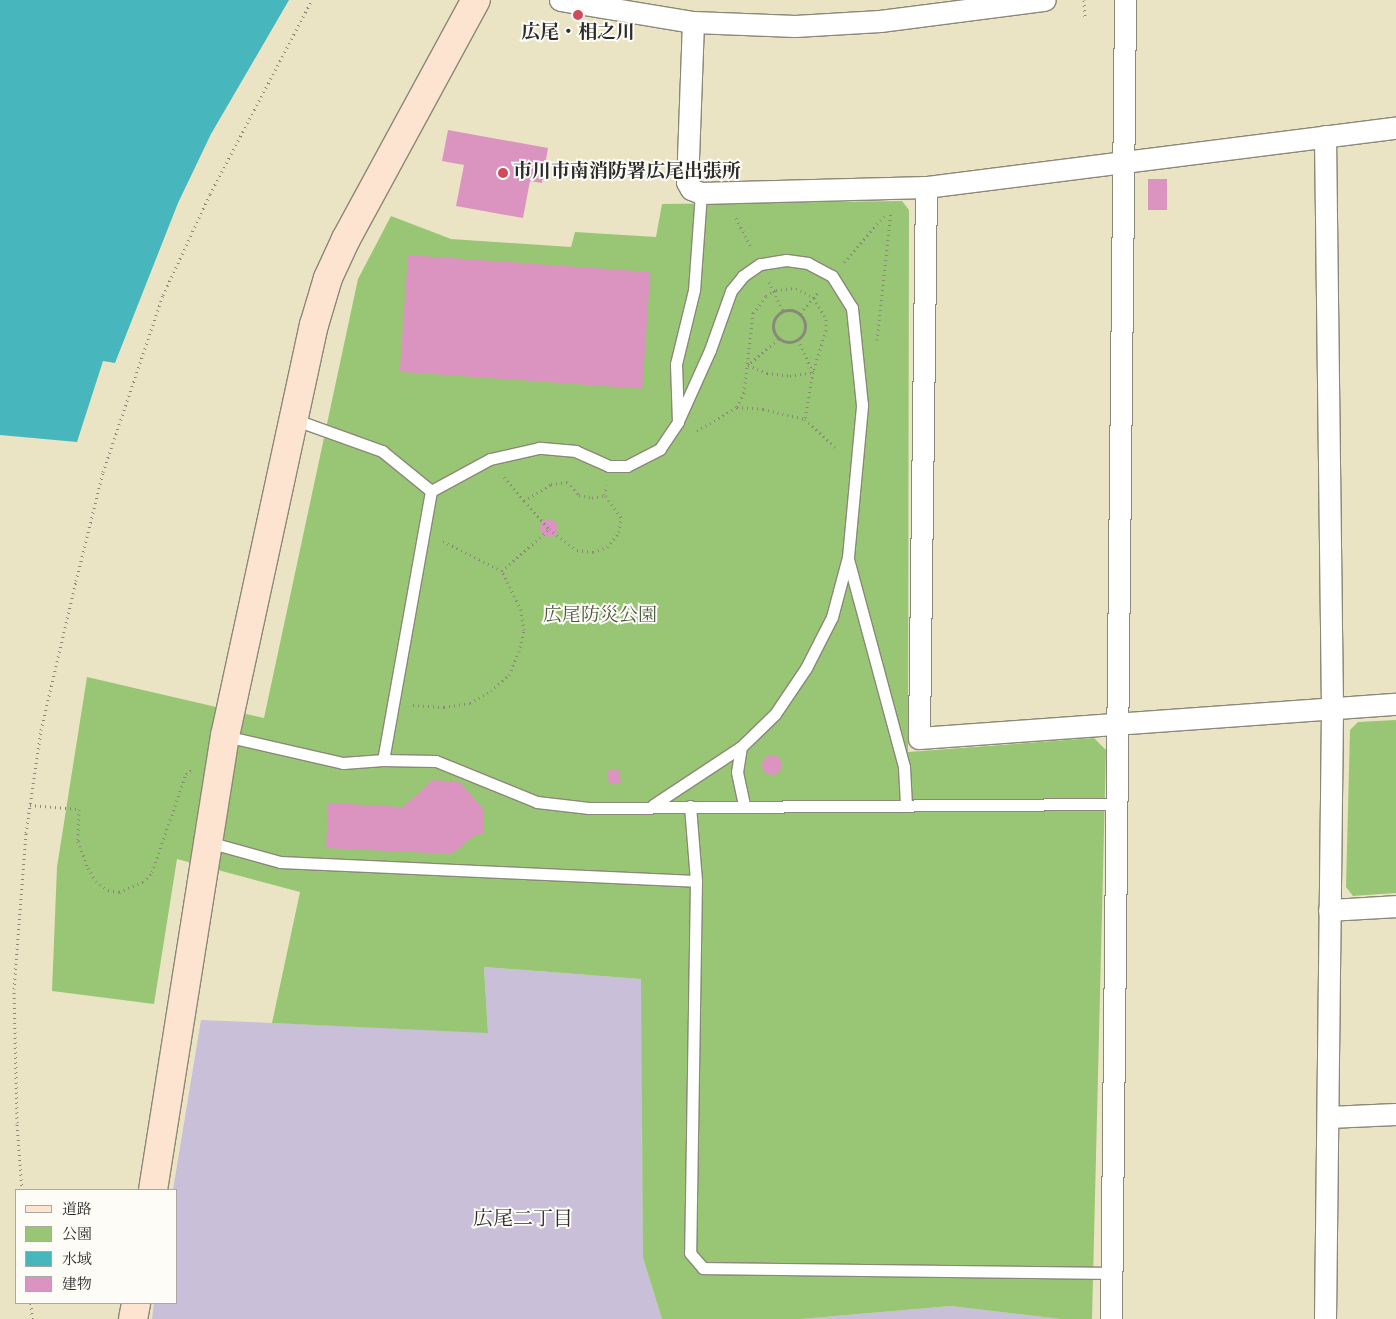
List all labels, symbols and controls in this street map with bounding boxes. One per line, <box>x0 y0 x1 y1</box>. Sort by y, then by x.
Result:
marker: 広尾・相之川 <box>572 9 584 21</box>
place label: 広尾・相之川 <box>521 23 635 45</box>
place label: 市川市南消防署広尾出張所 <box>513 162 741 184</box>
marker: 市川市南消防署広尾出張所 <box>497 167 509 179</box>
park label: 広尾防災公園 <box>543 606 657 628</box>
legend <box>15 1189 178 1304</box>
text: 道路 <box>62 1200 92 1221</box>
district label: 広尾二丁目 <box>473 1208 573 1232</box>
text: 公園 <box>62 1225 92 1246</box>
text: 水域 <box>62 1250 92 1271</box>
text: 建物 <box>62 1275 92 1296</box>

